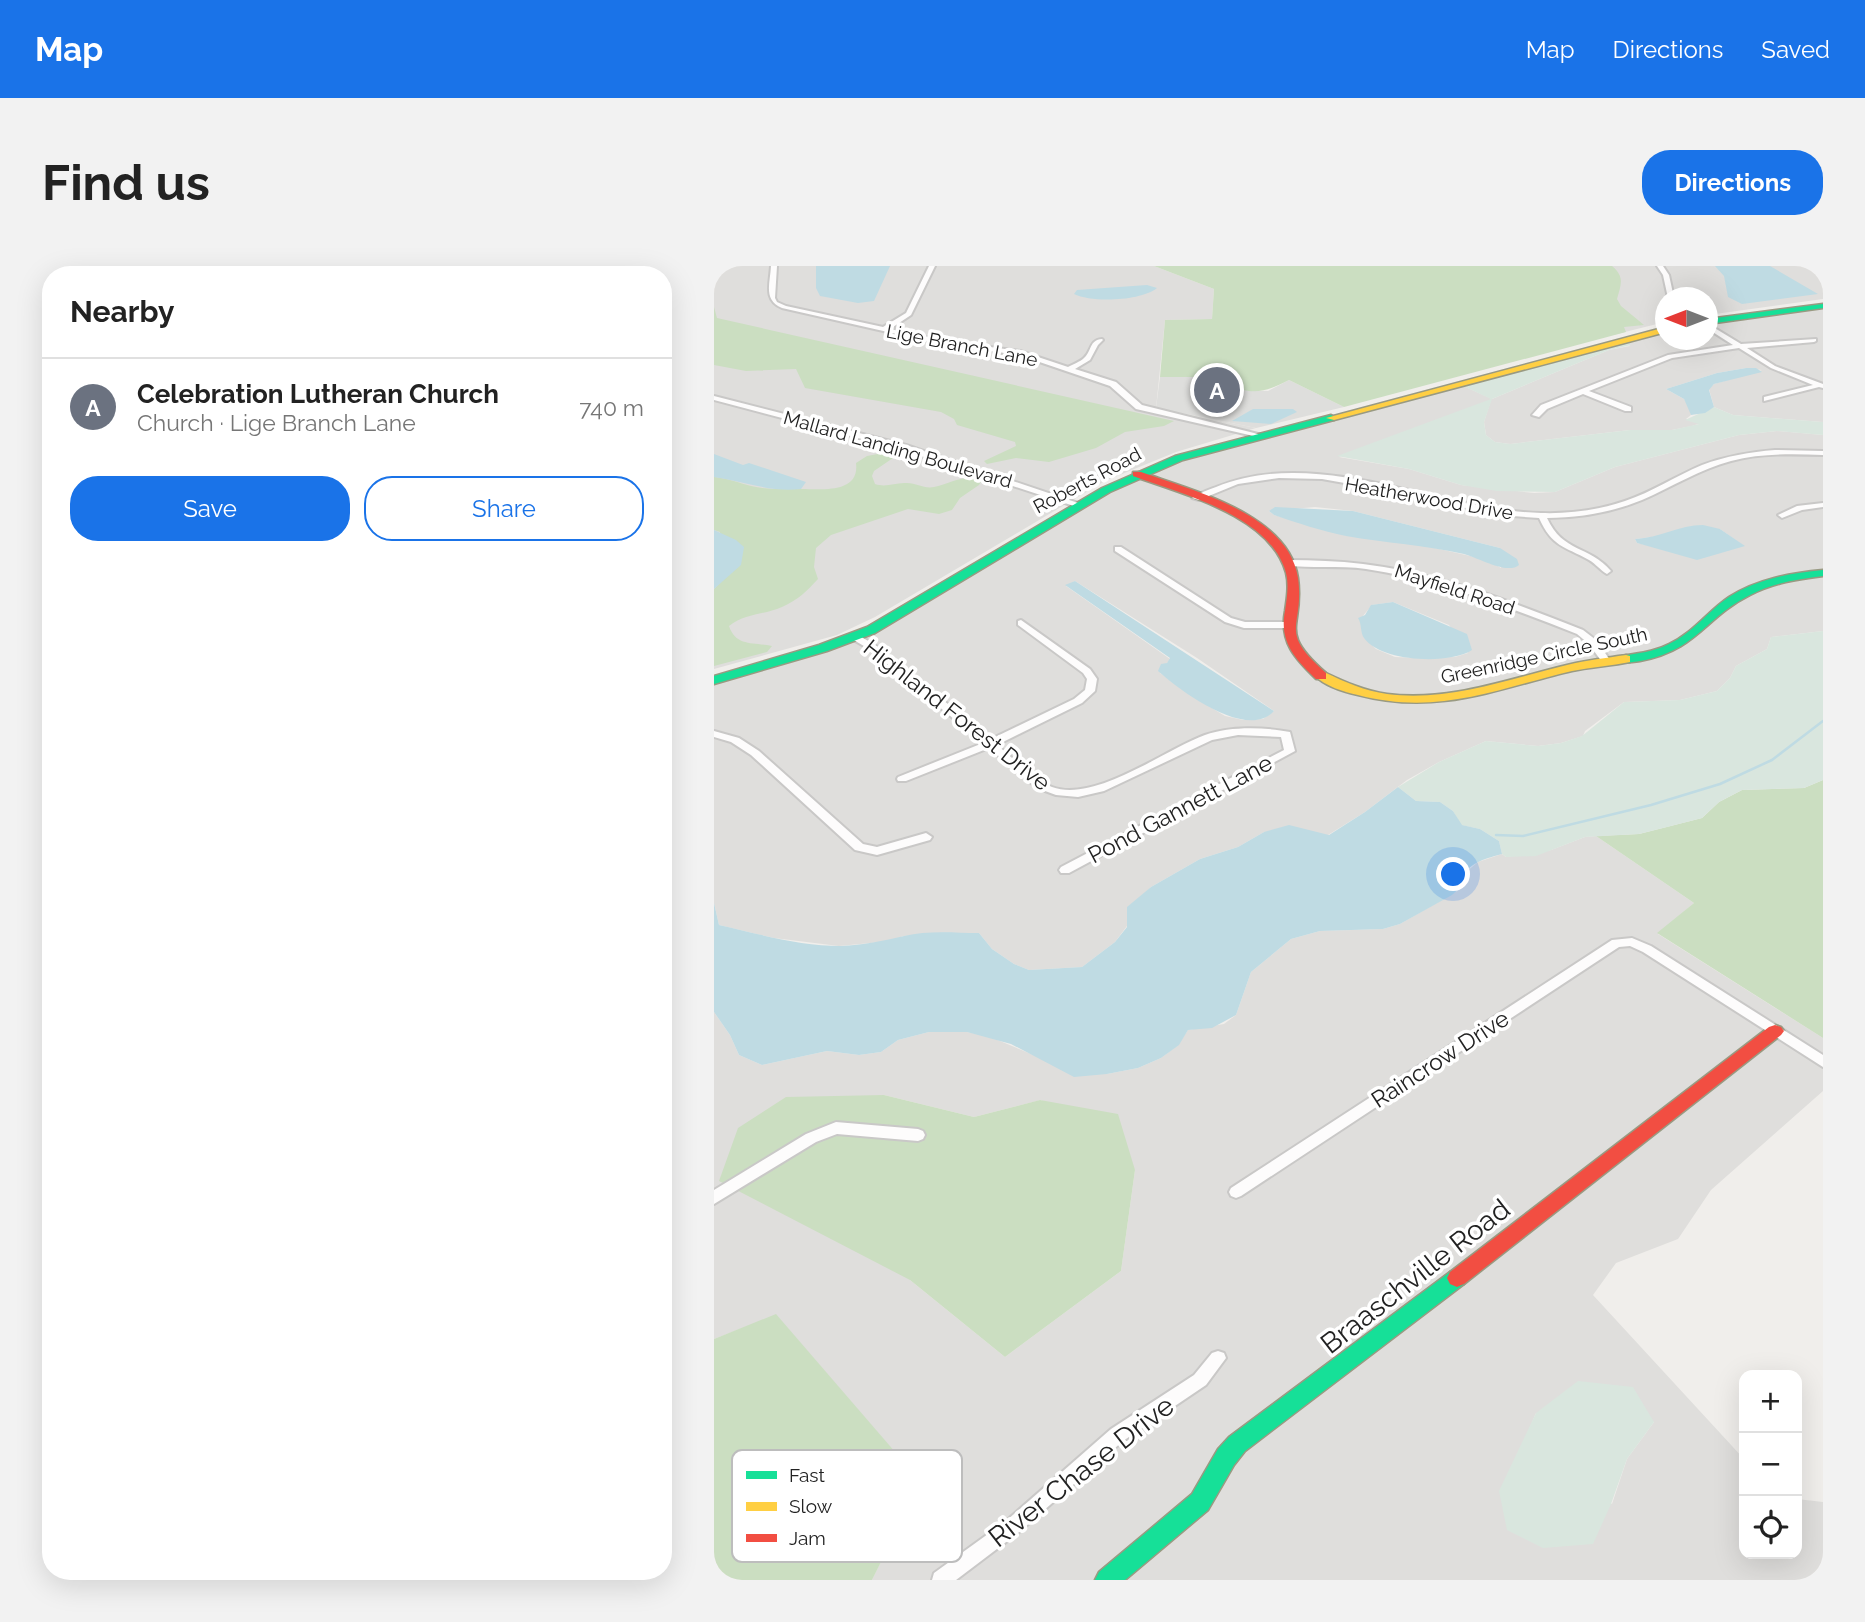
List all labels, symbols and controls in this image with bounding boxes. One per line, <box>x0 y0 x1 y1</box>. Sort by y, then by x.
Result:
text: Map <box>35 30 103 69</box>
text: Map <box>1526 35 1575 64</box>
text: Directions <box>1613 35 1723 64</box>
text: Saved <box>1761 35 1830 64</box>
button: Directions <box>1642 150 1823 215</box>
text: Find us <box>42 154 210 211</box>
north arrow <box>1655 287 1718 350</box>
text: Nearby <box>70 294 174 329</box>
street label: Lige Branch Lane <box>884 320 1040 370</box>
pin: A <box>1194 364 1240 416</box>
text: Celebration Lutheran Church <box>137 379 499 409</box>
text: A <box>85 394 101 421</box>
text: 740 m <box>579 394 644 421</box>
street label: Mallard Landing Boulevard <box>781 406 1015 492</box>
text: Church · Lige Branch Lane <box>137 409 416 436</box>
street label: Roberts Road <box>1029 442 1145 518</box>
street label: Heatherwood Drive <box>1343 472 1515 524</box>
button: Save <box>70 476 350 541</box>
button: Share <box>364 476 644 541</box>
street label: Mayfield Road <box>1392 559 1518 619</box>
street label: Greenridge Circle South <box>1439 622 1649 688</box>
street label: Highland Forest Drive <box>859 633 1056 796</box>
street label: Pond Gannett Lane <box>1083 749 1276 869</box>
your location <box>1436 857 1470 891</box>
street label: Raincrow Drive <box>1366 1004 1513 1113</box>
street label: Braaschville Road <box>1314 1192 1516 1360</box>
map controls <box>1739 1370 1802 1559</box>
button: + <box>1739 1370 1802 1433</box>
street label: River Chase Drive <box>982 1389 1181 1554</box>
button: − <box>1739 1433 1802 1496</box>
legend <box>732 1450 962 1562</box>
text: Fast <box>789 1464 825 1486</box>
text: Slow <box>789 1495 833 1517</box>
button: locate <box>1739 1496 1802 1559</box>
text: Jam <box>789 1527 826 1549</box>

